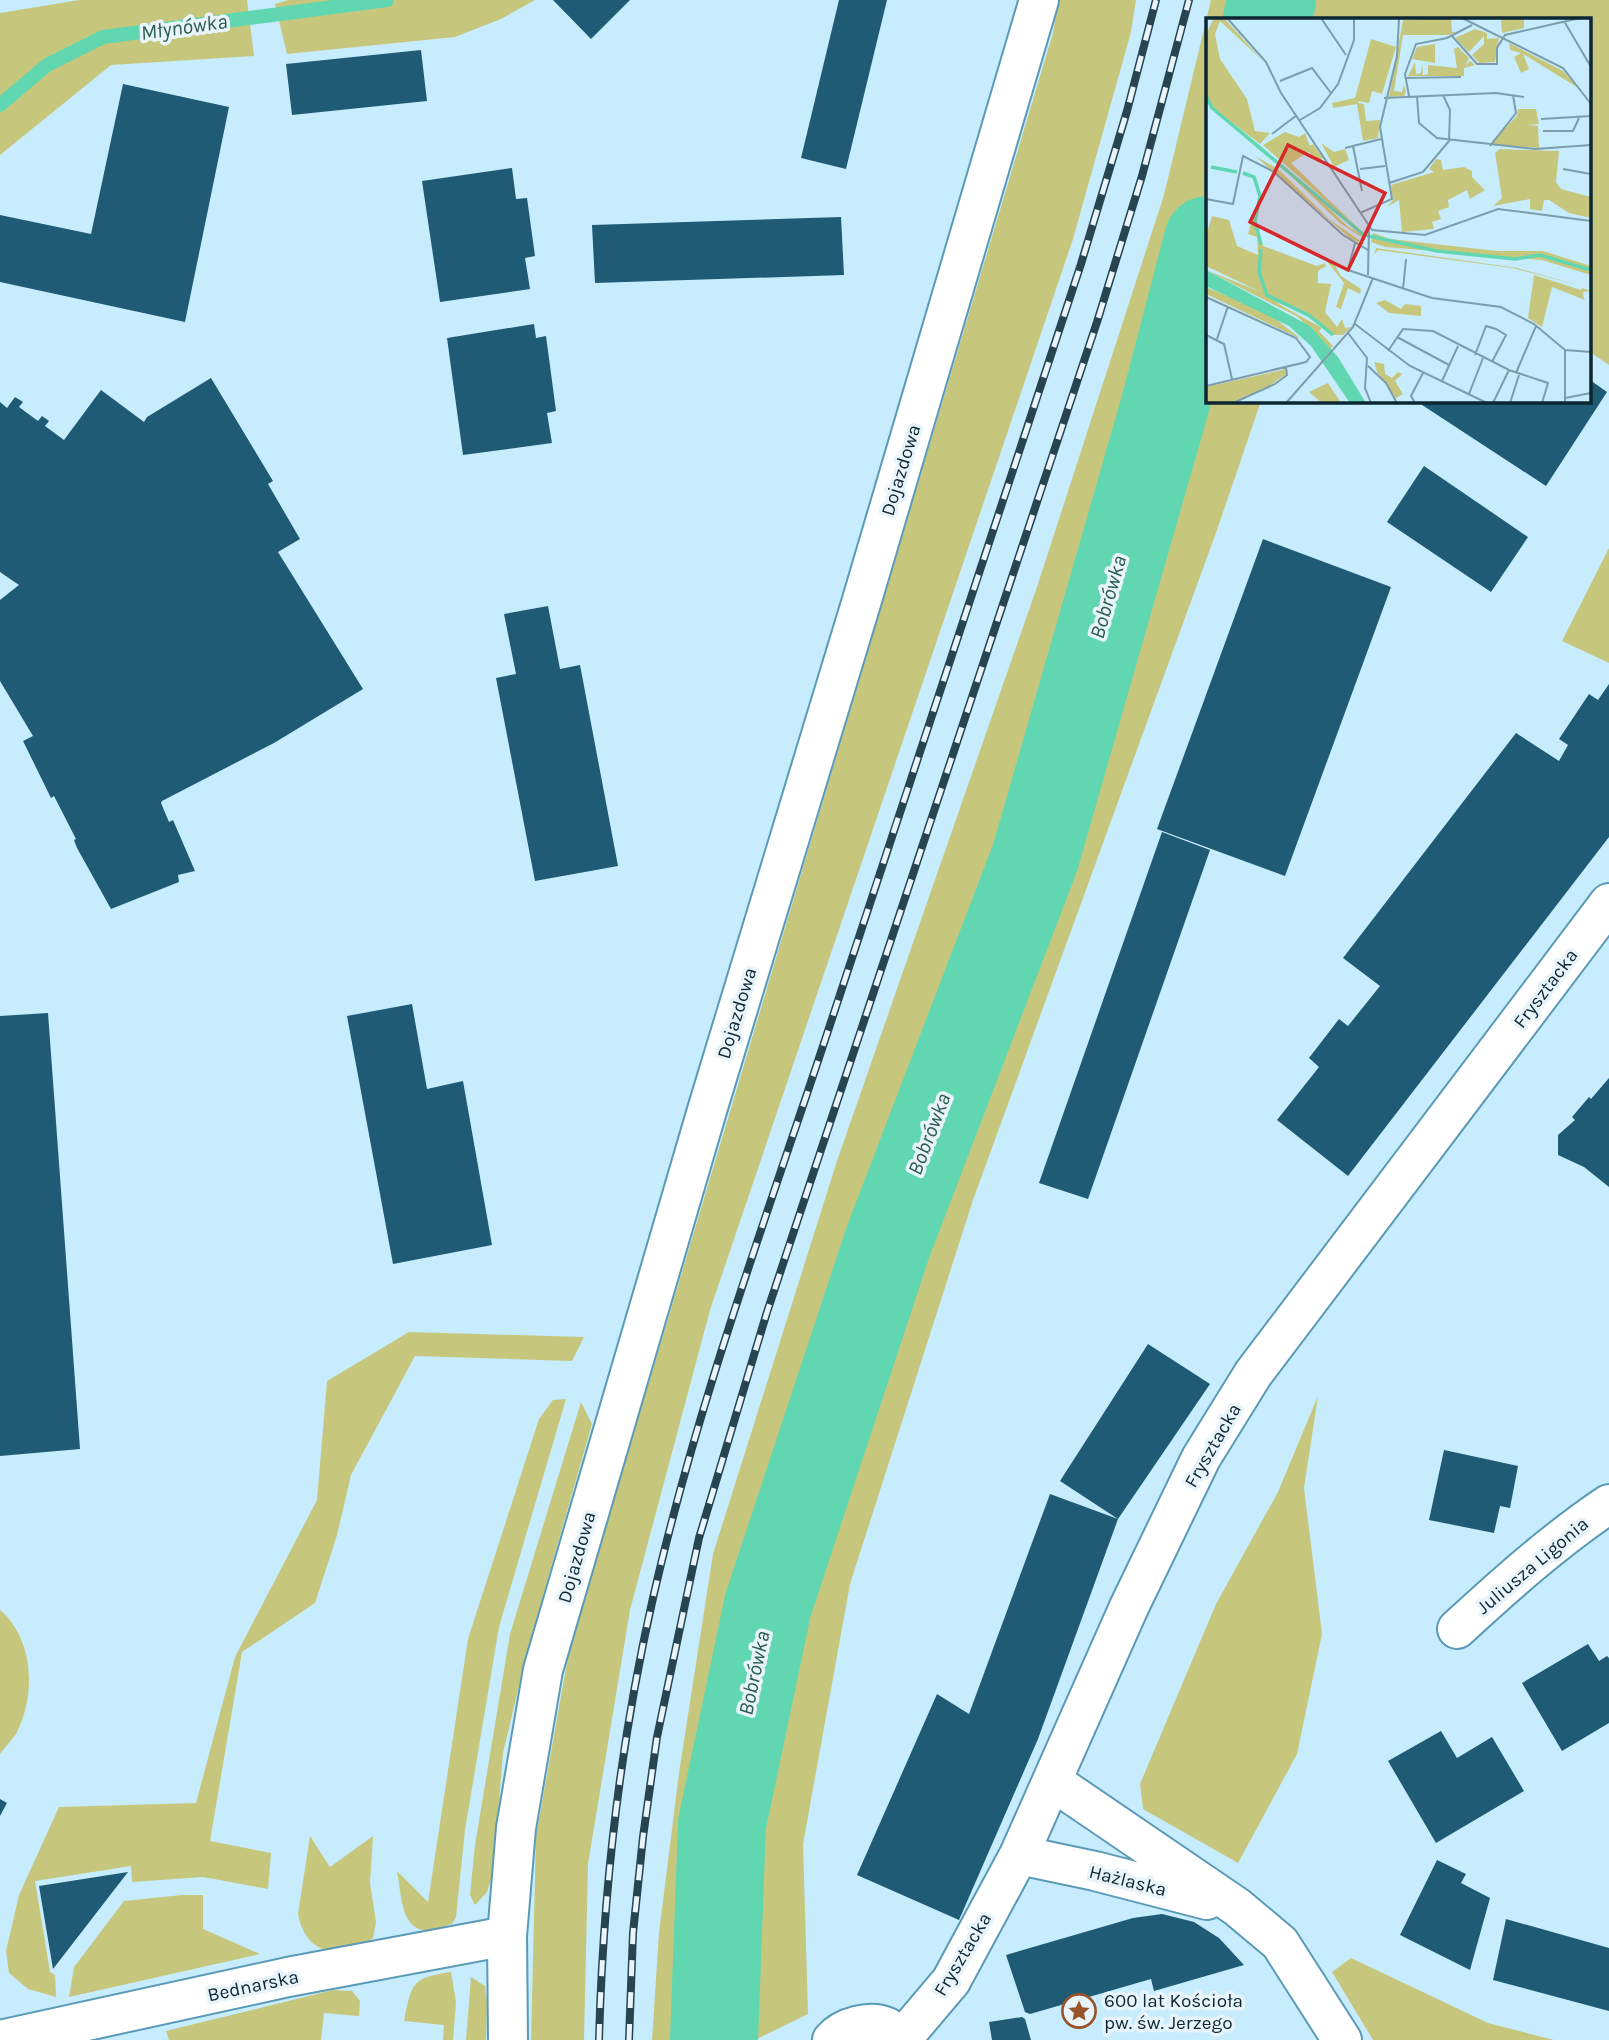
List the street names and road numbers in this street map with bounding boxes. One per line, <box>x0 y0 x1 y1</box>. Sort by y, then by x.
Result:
street label: Dojazdowa <box>877 422 925 519</box>
street label: Frysztacka <box>1509 945 1583 1032</box>
street label: Dojazdowa <box>713 965 761 1062</box>
street label: Frysztacka <box>1180 1400 1246 1491</box>
street label: Dojazdowa <box>553 1509 601 1606</box>
street label: Juliusza Ligonia <box>1472 1513 1593 1619</box>
street label: Hażlaska <box>1087 1861 1169 1901</box>
street label: Frysztacka <box>929 1909 996 2000</box>
street label: Bednarska <box>206 1966 301 2006</box>

